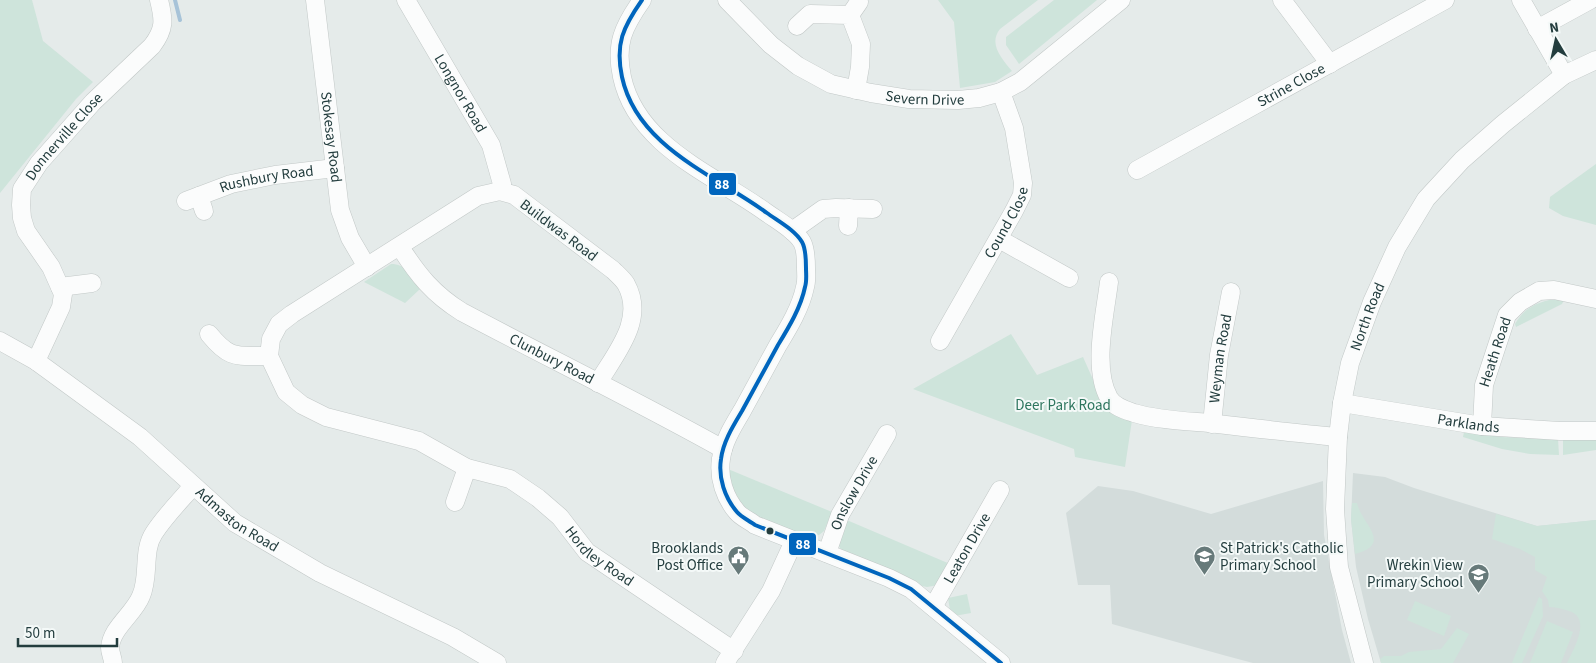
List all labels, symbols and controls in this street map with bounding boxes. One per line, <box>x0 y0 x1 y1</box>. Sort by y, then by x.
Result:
north arrow <box>1531 15 1581 65</box>
text: N <box>1548 18 1560 39</box>
street label: Longnor Road <box>429 50 491 137</box>
street label: Strine Close <box>1254 58 1329 113</box>
street label: Severn Drive <box>884 85 965 111</box>
street label: Donnerville Close <box>20 88 108 185</box>
street label: Stokesay Road <box>315 90 347 184</box>
street label: Rushbury Road <box>216 161 315 198</box>
line badge: 88 <box>708 172 737 196</box>
text: 88 <box>715 175 729 195</box>
street label: Cound Close <box>979 186 1034 262</box>
street label: Buildwas Road <box>515 194 602 267</box>
street label: North Road <box>1345 279 1390 354</box>
street label: Weyman Road <box>1204 312 1238 404</box>
street label: Heath Road <box>1474 314 1517 390</box>
street label: Clunbury Road <box>506 328 598 390</box>
park label: Deer Park Road <box>1015 395 1111 416</box>
street label: Parklands <box>1436 409 1500 438</box>
street label: Onslow Drive <box>826 452 883 533</box>
street label: Admaston Road <box>191 482 283 557</box>
street label: Leaton Drive <box>939 509 996 588</box>
street label: Hordley Road <box>560 522 638 592</box>
unlabelled marker <box>765 526 775 536</box>
line badge: 88 <box>788 532 817 556</box>
text: 88 <box>796 535 810 555</box>
place label: Brooklands Post Office <box>651 538 723 576</box>
place label: St Patrick's Catholic Primary School <box>1220 538 1344 576</box>
public building icon: Brooklands Post Office <box>727 545 751 576</box>
school or university icon: St Patrick's Catholic Primary School <box>1192 545 1216 576</box>
place label: Wrekin View Primary School <box>1367 555 1463 593</box>
school or university icon: Wrekin View Primary School <box>1467 562 1491 593</box>
scale bar <box>18 616 116 648</box>
text: 50 m <box>25 623 55 644</box>

